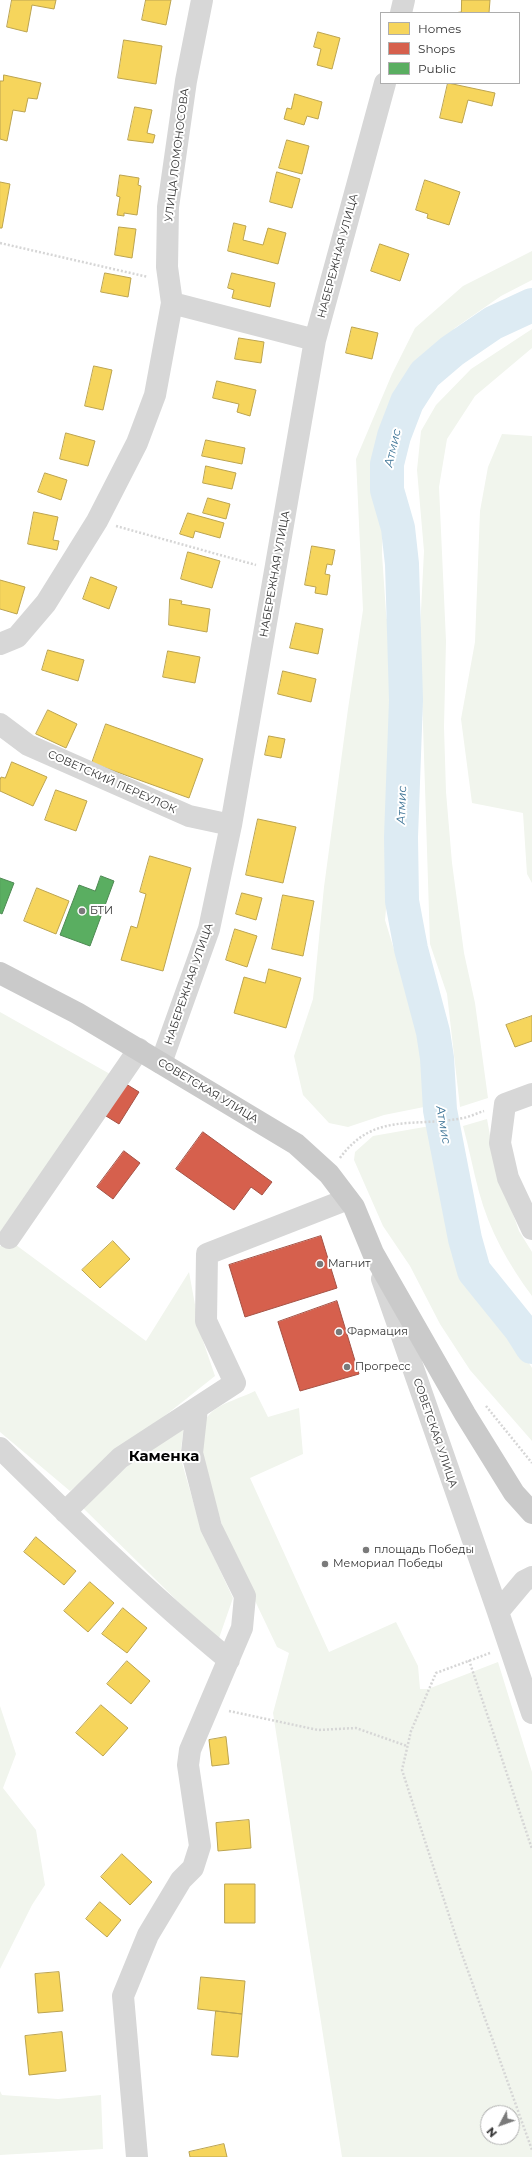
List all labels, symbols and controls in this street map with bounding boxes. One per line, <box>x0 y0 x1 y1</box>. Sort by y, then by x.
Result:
legend <box>380 12 520 84</box>
text: Homes <box>418 21 461 36</box>
text: Shops <box>418 41 455 56</box>
text: Public <box>418 61 456 76</box>
street label: УЛИЦА ЛОМОНОСОВА <box>162 87 192 223</box>
street label: НАБЕРЕЖНАЯ УЛИЦА <box>315 192 361 320</box>
water label: Атмис <box>382 428 404 468</box>
street label: НАБЕРЕЖНАЯ УЛИЦА <box>257 510 293 638</box>
street label: СОВЕТСКИЙ ПЕРЕУЛОК <box>46 748 178 816</box>
water label: Атмис <box>394 785 410 825</box>
place label: БТИ <box>90 904 113 918</box>
marker: БТИ <box>77 906 87 916</box>
street label: НАБЕРЕЖНАЯ УЛИЦА <box>162 921 216 1047</box>
street label: СОВЕТСКАЯ УЛИЦА <box>155 1056 261 1126</box>
water label: Атмис <box>433 1105 453 1145</box>
place label: Магнит <box>328 1257 370 1271</box>
marker: Магнит <box>315 1259 325 1269</box>
place label: Фармация <box>347 1325 408 1339</box>
marker: Фармация <box>334 1327 344 1337</box>
place label: Прогресс <box>355 1360 410 1374</box>
marker: Прогресс <box>342 1362 352 1372</box>
street label: СОВЕТСКАЯ УЛИЦА <box>410 1377 460 1489</box>
district label: Каменка <box>129 1448 199 1466</box>
place label: площадь Победы <box>374 1543 474 1557</box>
marker: площадь Победы <box>361 1545 371 1555</box>
place label: Мемориал Победы <box>333 1557 443 1571</box>
marker: Мемориал Победы <box>320 1559 330 1569</box>
north arrow <box>480 2105 520 2145</box>
text: N <box>484 2124 500 2140</box>

